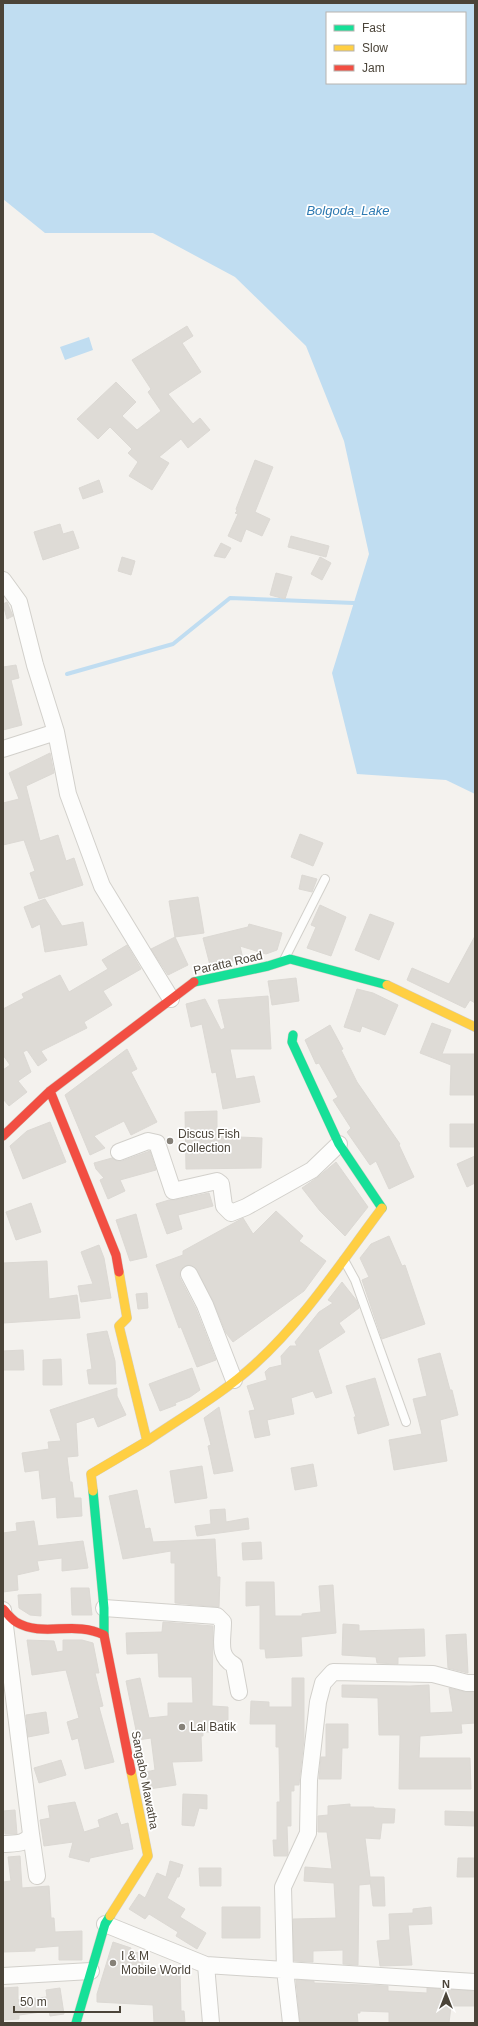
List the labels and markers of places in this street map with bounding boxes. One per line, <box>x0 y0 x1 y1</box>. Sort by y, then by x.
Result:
place label: Discus Fish Collection <box>178 1127 240 1155</box>
marker: Discus Fish Collection <box>165 1136 175 1146</box>
place label: Lal Batik <box>190 1720 237 1734</box>
marker: Lal Batik <box>177 1722 187 1732</box>
place label: I & M Mobile World <box>121 1949 191 1977</box>
marker: I & M Mobile World <box>108 1958 118 1968</box>

